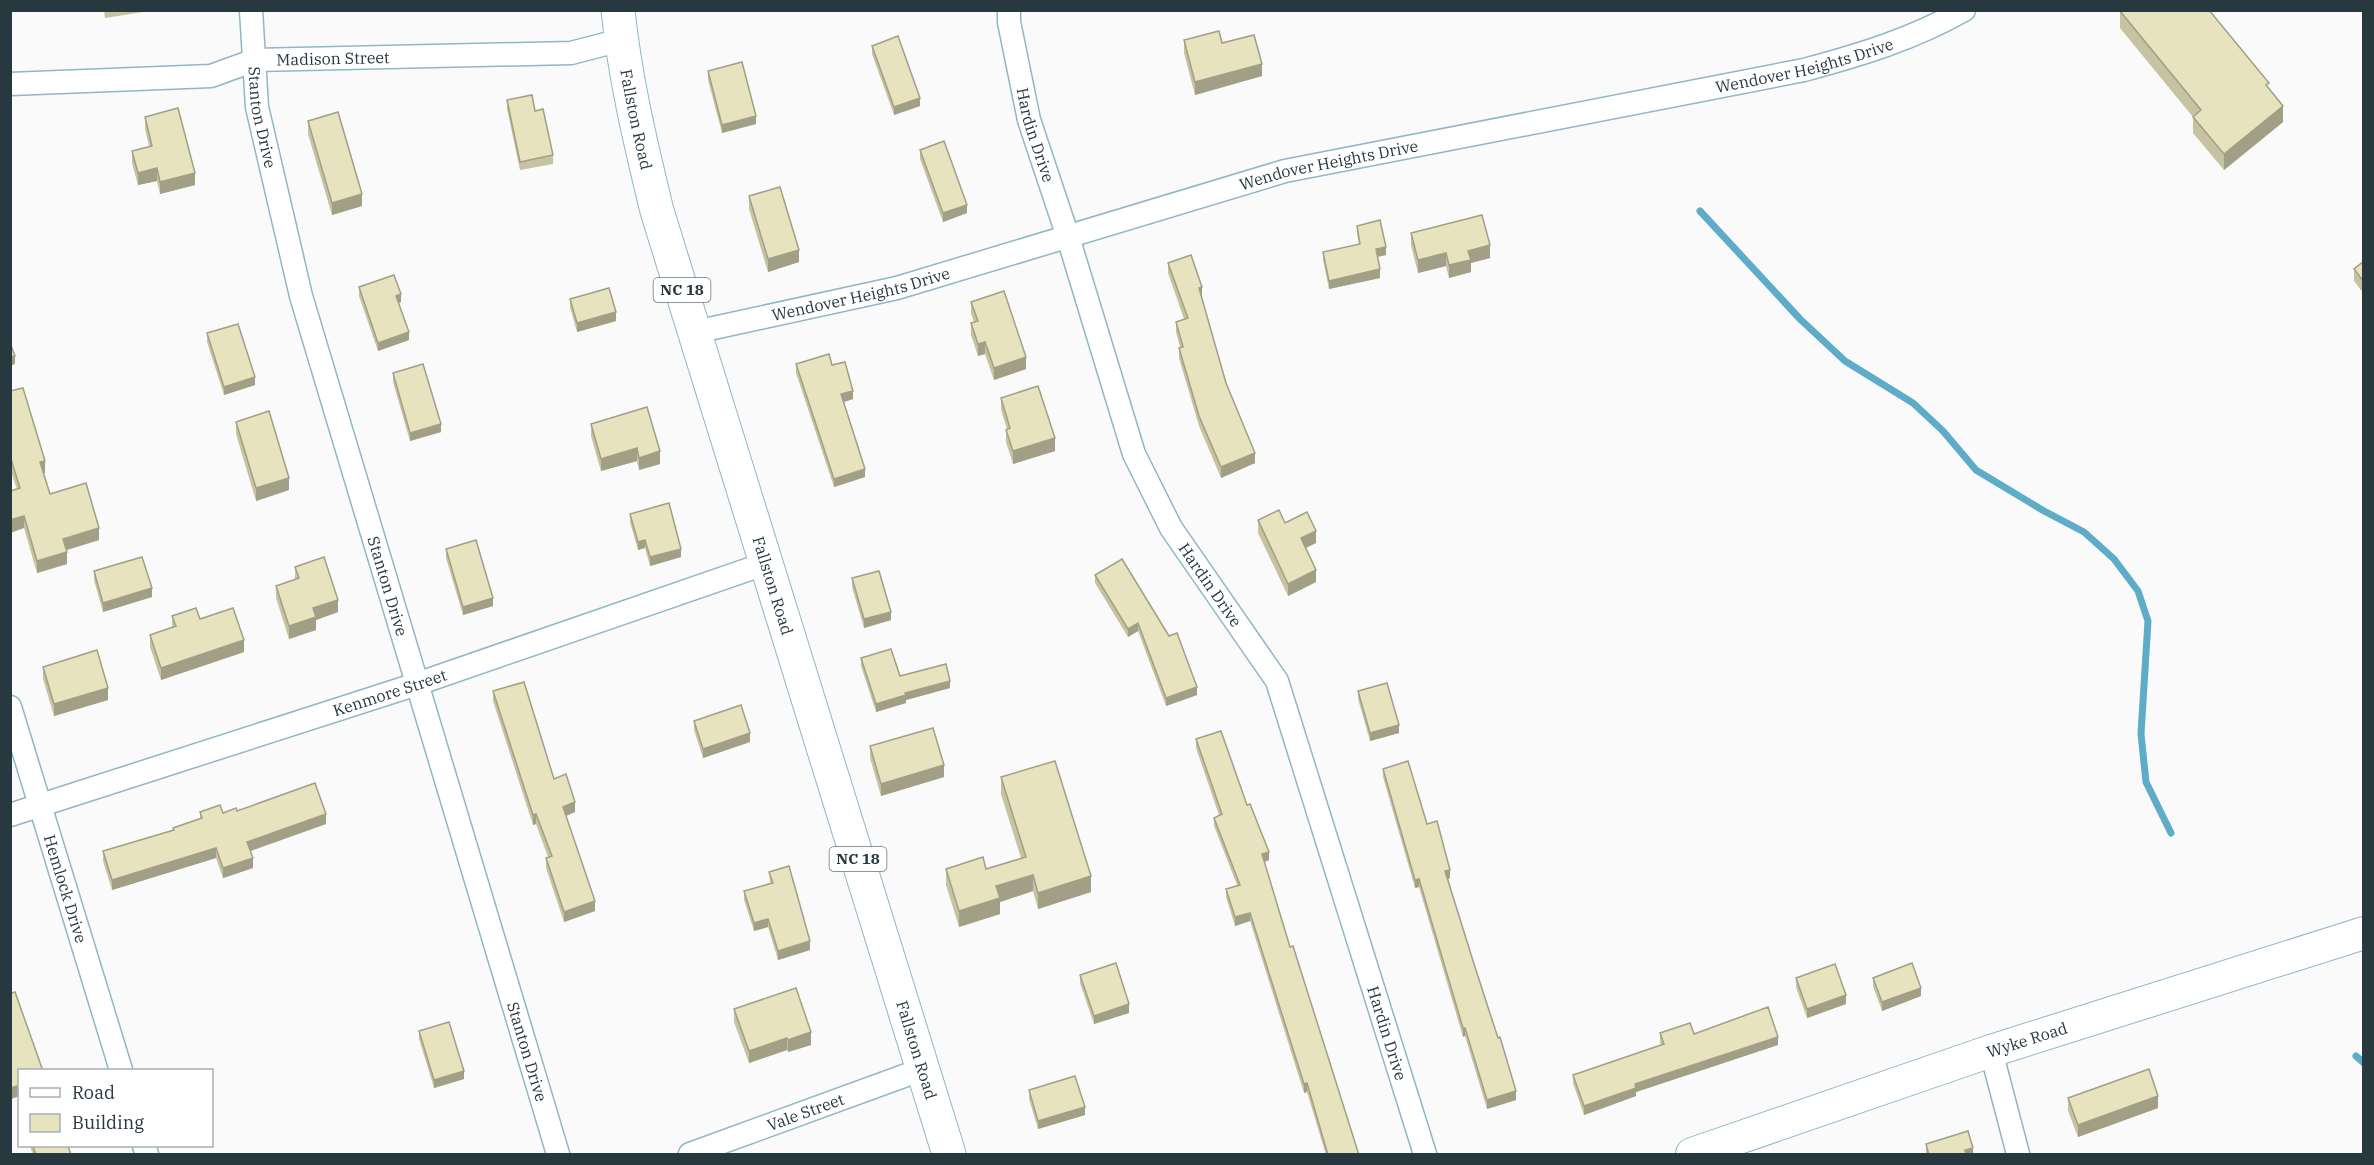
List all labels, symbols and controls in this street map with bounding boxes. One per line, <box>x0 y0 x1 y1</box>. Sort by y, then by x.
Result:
street label: Wendover Heights Drive <box>1714 33 1896 97</box>
street label: Madison Street <box>276 47 390 70</box>
street label: Stanton Drive <box>245 66 281 170</box>
street label: Fallston Road <box>616 68 657 172</box>
street label: Hardin Drive <box>1013 86 1059 185</box>
street label: Wendover Heights Drive <box>1237 135 1420 194</box>
street label: Wendover Heights Drive <box>770 263 952 325</box>
road number: NC 18 <box>654 278 710 302</box>
street label: Stanton Drive <box>364 534 412 638</box>
street label: Fallston Road <box>748 534 798 638</box>
street label: Hardin Drive <box>1174 539 1246 631</box>
street label: Kenmore Street <box>330 664 450 720</box>
street label: Hemlock Drive <box>40 832 92 945</box>
road number: NC 18 <box>830 847 886 871</box>
street label: Hardin Drive <box>1363 984 1411 1083</box>
street label: Fallston Road <box>892 998 941 1102</box>
street label: Stanton Drive <box>503 999 552 1104</box>
street label: Wyke Road <box>1984 1017 2070 1062</box>
legend <box>18 1069 213 1147</box>
text: Road <box>72 1081 115 1104</box>
street label: Vale Street <box>764 1089 847 1135</box>
text: Building <box>72 1111 144 1134</box>

